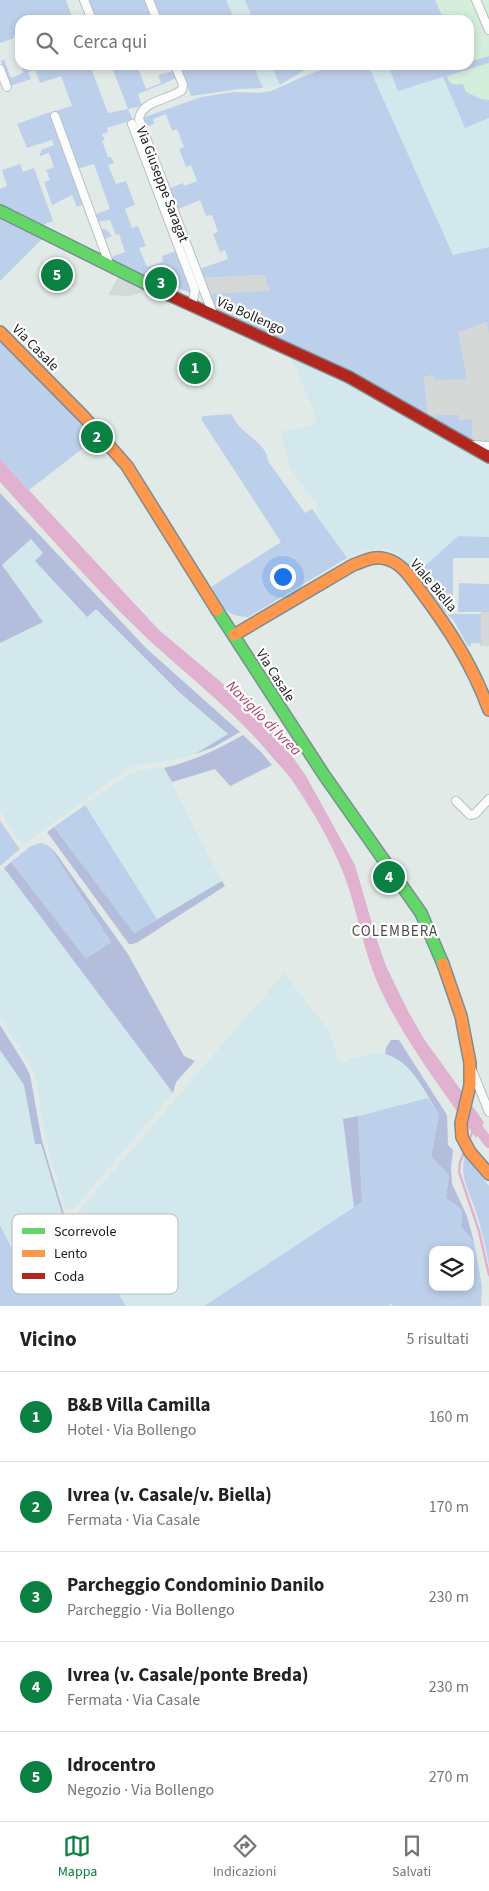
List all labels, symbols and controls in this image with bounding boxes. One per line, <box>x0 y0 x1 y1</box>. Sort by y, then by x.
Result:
search box <box>15 15 474 70</box>
icon: search <box>33 29 61 57</box>
text: Cerca qui <box>73 29 147 56</box>
street label: Via Giuseppe Saragat <box>131 123 194 246</box>
pin: 5 <box>41 256 73 294</box>
pin: 3 <box>145 264 177 302</box>
street label: Via Bollengo <box>213 292 288 340</box>
street label: Via Casale <box>7 320 63 376</box>
pin: 1 <box>179 349 211 387</box>
pin: 2 <box>81 418 113 456</box>
street label: Viale Biella <box>405 555 461 617</box>
your location <box>270 564 296 590</box>
street label: Via Casale <box>251 645 300 706</box>
water label: Naviglio di Ivrea <box>221 676 306 761</box>
pin: 4 <box>373 858 405 896</box>
district label: COLEMBERA <box>352 921 438 942</box>
legend <box>12 1214 178 1294</box>
text: Scorrevole <box>54 1222 116 1242</box>
text: Lento <box>54 1244 87 1264</box>
map controls <box>429 1246 474 1291</box>
button: layers <box>429 1246 474 1291</box>
text: Coda <box>54 1267 84 1287</box>
text: Vicino <box>20 1324 77 1354</box>
text: 5 risultati <box>407 1328 469 1350</box>
text: B&B Villa Camilla <box>67 1392 210 1419</box>
text: 1 <box>32 1406 40 1428</box>
text: 160 m <box>429 1406 469 1428</box>
text: Hotel · Via Bollengo <box>67 1419 196 1441</box>
text: Ivrea (v. Casale/v. Biella) <box>67 1482 272 1509</box>
text: 2 <box>32 1496 40 1518</box>
text: 170 m <box>429 1496 469 1518</box>
text: Fermata · Via Casale <box>67 1509 200 1531</box>
text: Parcheggio Condominio Danilo <box>67 1572 324 1599</box>
text: 3 <box>32 1586 40 1608</box>
text: 230 m <box>429 1586 469 1608</box>
text: Parcheggio · Via Bollengo <box>67 1599 235 1621</box>
text: Ivrea (v. Casale/ponte Breda) <box>67 1662 309 1689</box>
text: 4 <box>32 1676 40 1698</box>
text: 230 m <box>429 1676 469 1698</box>
text: Fermata · Via Casale <box>67 1689 200 1711</box>
text: Idrocentro <box>67 1752 156 1779</box>
text: 5 <box>32 1766 40 1788</box>
text: 270 m <box>429 1766 469 1788</box>
text: Negozio · Via Bollengo <box>67 1779 214 1801</box>
tab: Mappa <box>58 1832 97 1882</box>
tab: Indicazioni <box>213 1832 277 1882</box>
tab: Salvati <box>392 1832 431 1882</box>

